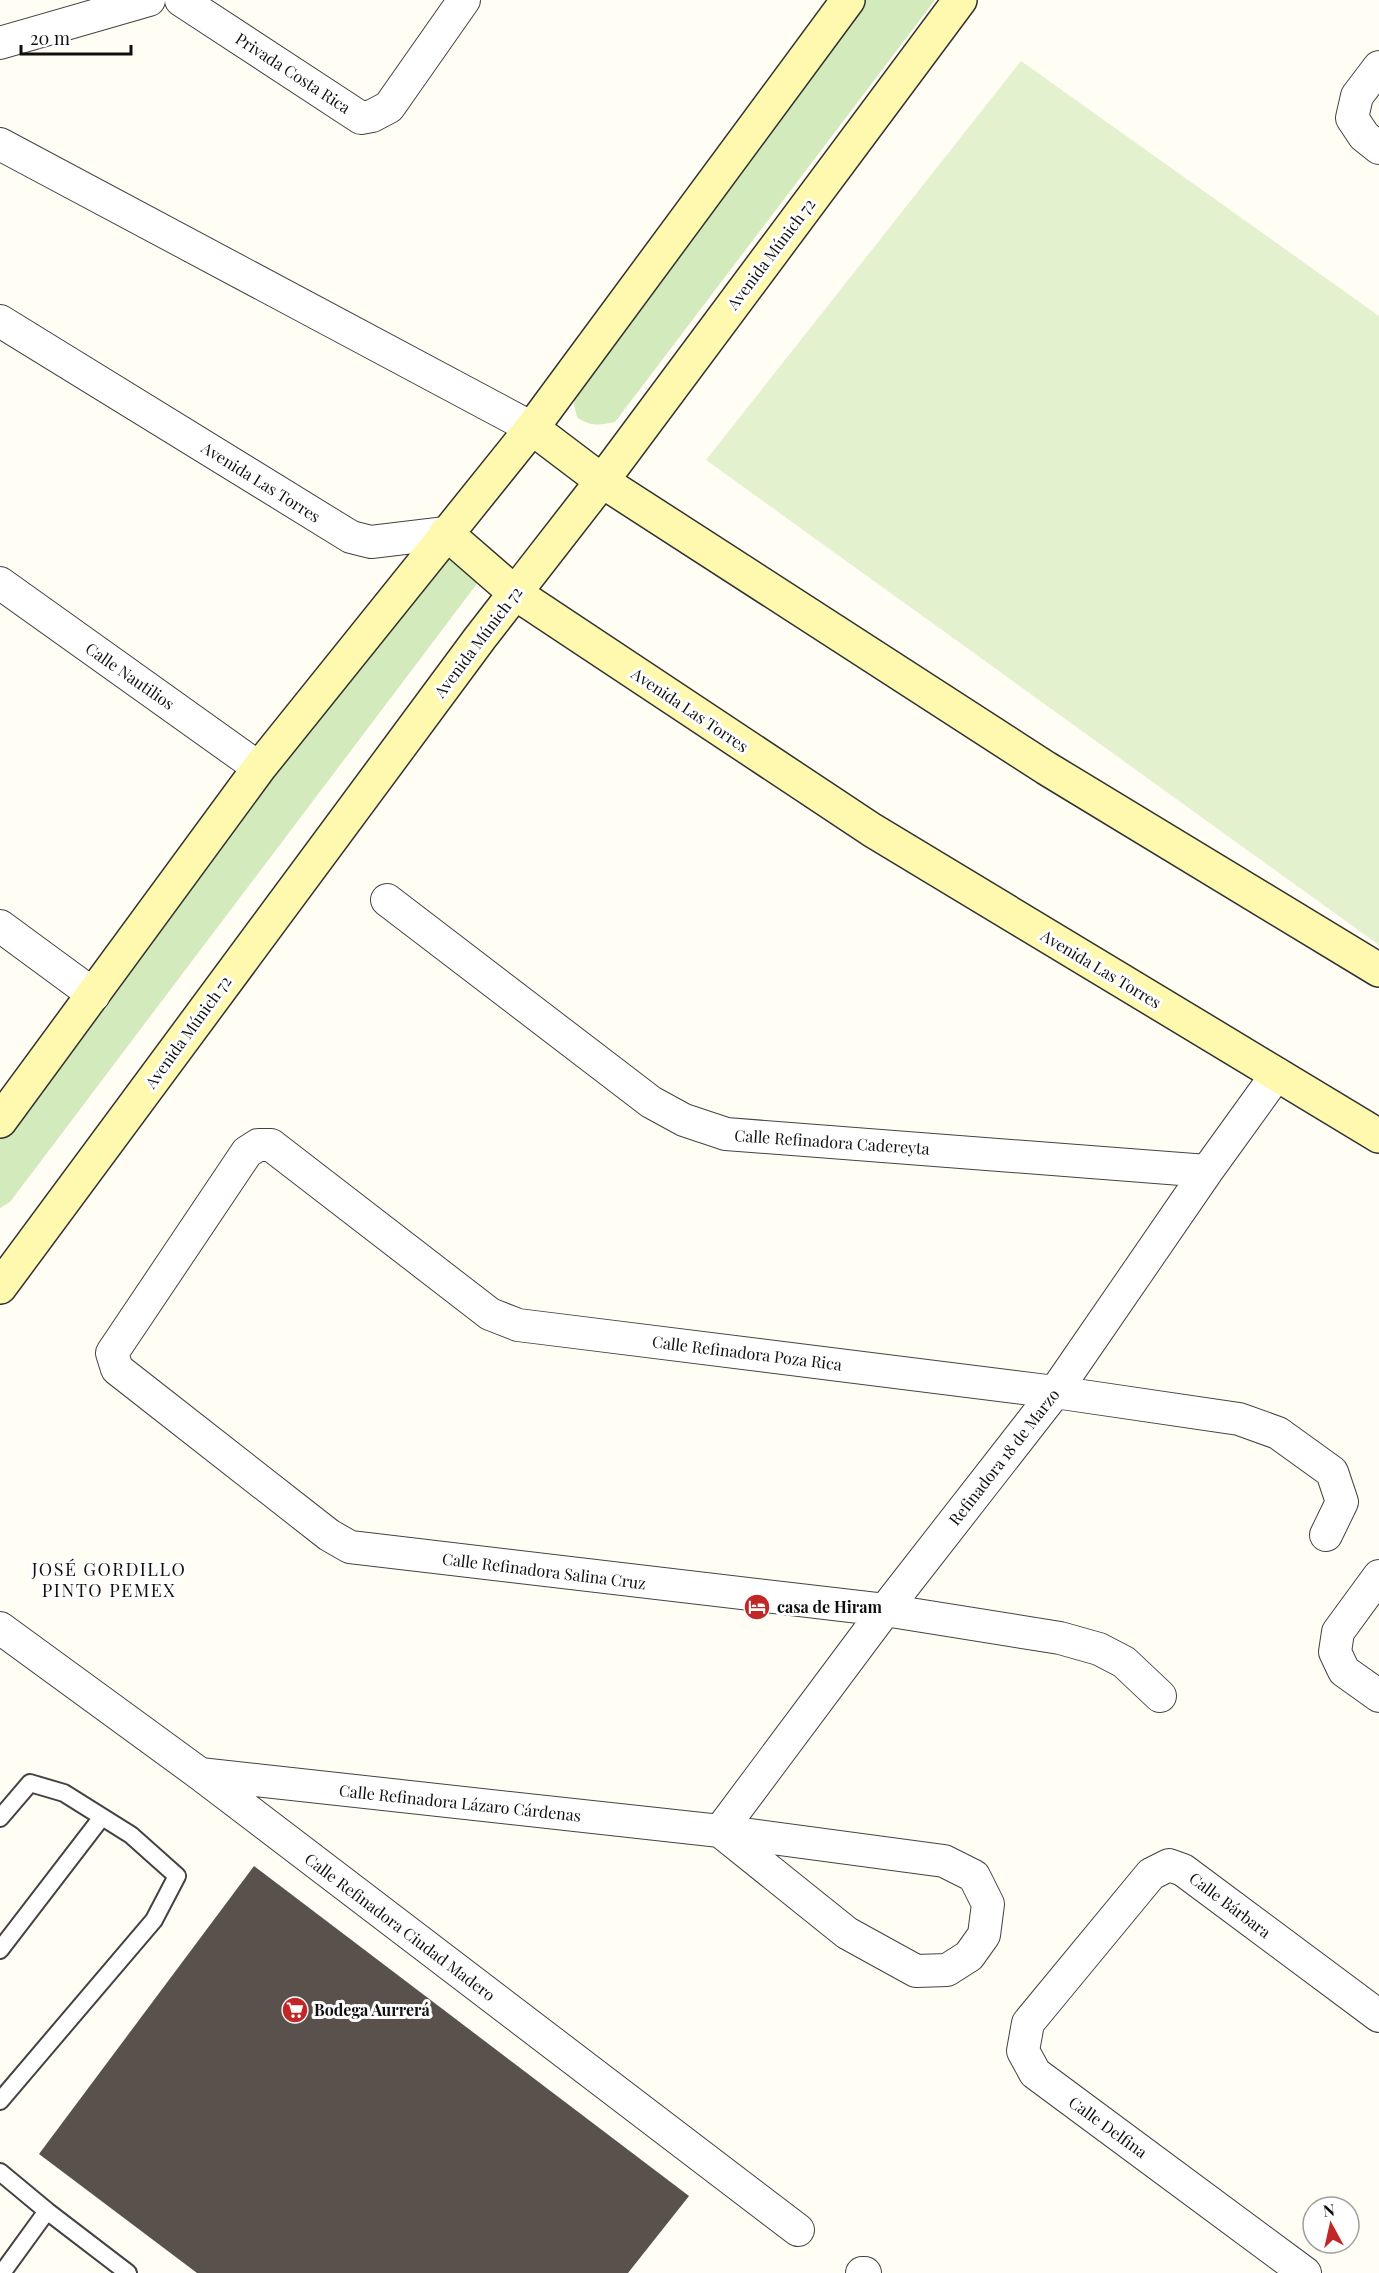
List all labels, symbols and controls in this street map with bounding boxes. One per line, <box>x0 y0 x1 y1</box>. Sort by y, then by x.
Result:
scale bar <box>21 18 130 56</box>
text: 20 m <box>30 26 70 50</box>
street label: Privada Costa Rica <box>232 28 355 118</box>
street label: Avenida Múnich 72 <box>721 194 819 314</box>
street label: Avenida Las Torres <box>197 436 325 527</box>
street label: Avenida Múnich 72 <box>428 582 526 702</box>
street label: Calle Nautilios <box>82 637 179 714</box>
street label: Avenida Las Torres <box>627 662 753 756</box>
street label: Avenida Las Torres <box>1037 924 1165 1013</box>
street label: Avenida Múnich 72 <box>139 971 235 1093</box>
street label: Calle Refinadora Cadereyta <box>734 1124 930 1159</box>
street label: Calle Refinadora Poza Rica <box>651 1330 843 1375</box>
street label: Refinadora 18 de Marzo <box>944 1384 1064 1529</box>
street label: Calle Refinadora Salina Cruz <box>441 1548 648 1593</box>
district label: JOSÉ GORDILLO PINTO PEMEX <box>31 1557 186 1602</box>
hotel icon: casa de Hiram <box>742 1592 772 1622</box>
place label: casa de Hiram <box>777 1596 883 1617</box>
street label: Calle Refinadora Lázaro Cárdenas <box>338 1779 582 1826</box>
street label: Calle Refinadora Ciudad Madero <box>301 1848 500 2005</box>
street label: Calle Bárbara <box>1185 1867 1275 1942</box>
supermarket icon: Bodega Aurrerá <box>280 1995 310 2025</box>
place label: Bodega Aurrerá <box>314 1999 430 2020</box>
street label: Calle Delfina <box>1065 2091 1152 2162</box>
north arrow <box>1301 2195 1361 2255</box>
text: N <box>1322 2198 1336 2221</box>

